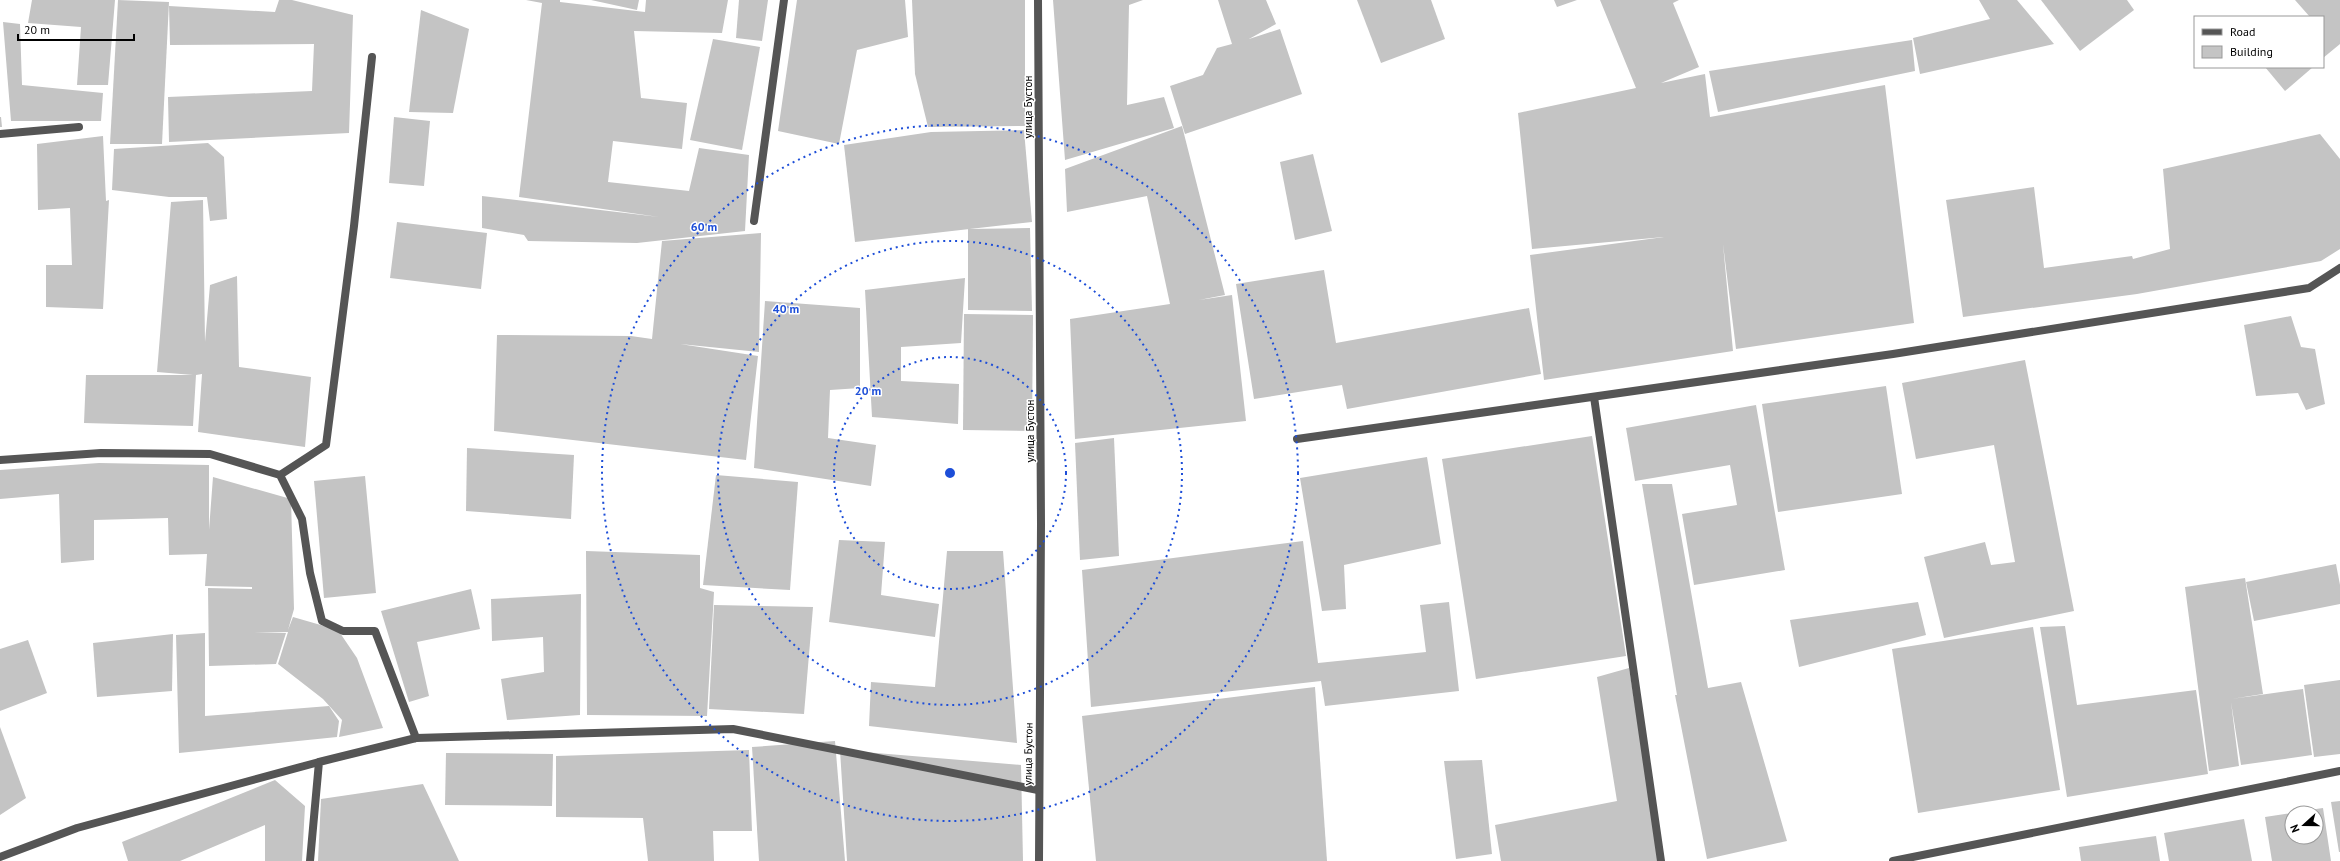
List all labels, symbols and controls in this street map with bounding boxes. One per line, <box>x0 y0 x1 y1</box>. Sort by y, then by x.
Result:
scale bar <box>18 16 134 42</box>
legend <box>2194 16 2324 68</box>
text: 20 m <box>24 22 50 37</box>
text: Road <box>2230 24 2255 39</box>
text: Building <box>2230 44 2273 59</box>
street label: улица Бустон <box>1021 76 1035 138</box>
text: 60 m <box>691 219 717 234</box>
text: 40 m <box>773 301 799 316</box>
text: 20 m <box>855 383 881 398</box>
street label: улица Бустон <box>1023 400 1037 462</box>
centre of rings <box>943 466 957 480</box>
street label: улица Бустон <box>1020 722 1036 786</box>
north arrow <box>2284 805 2324 845</box>
text: N <box>2287 823 2302 834</box>

